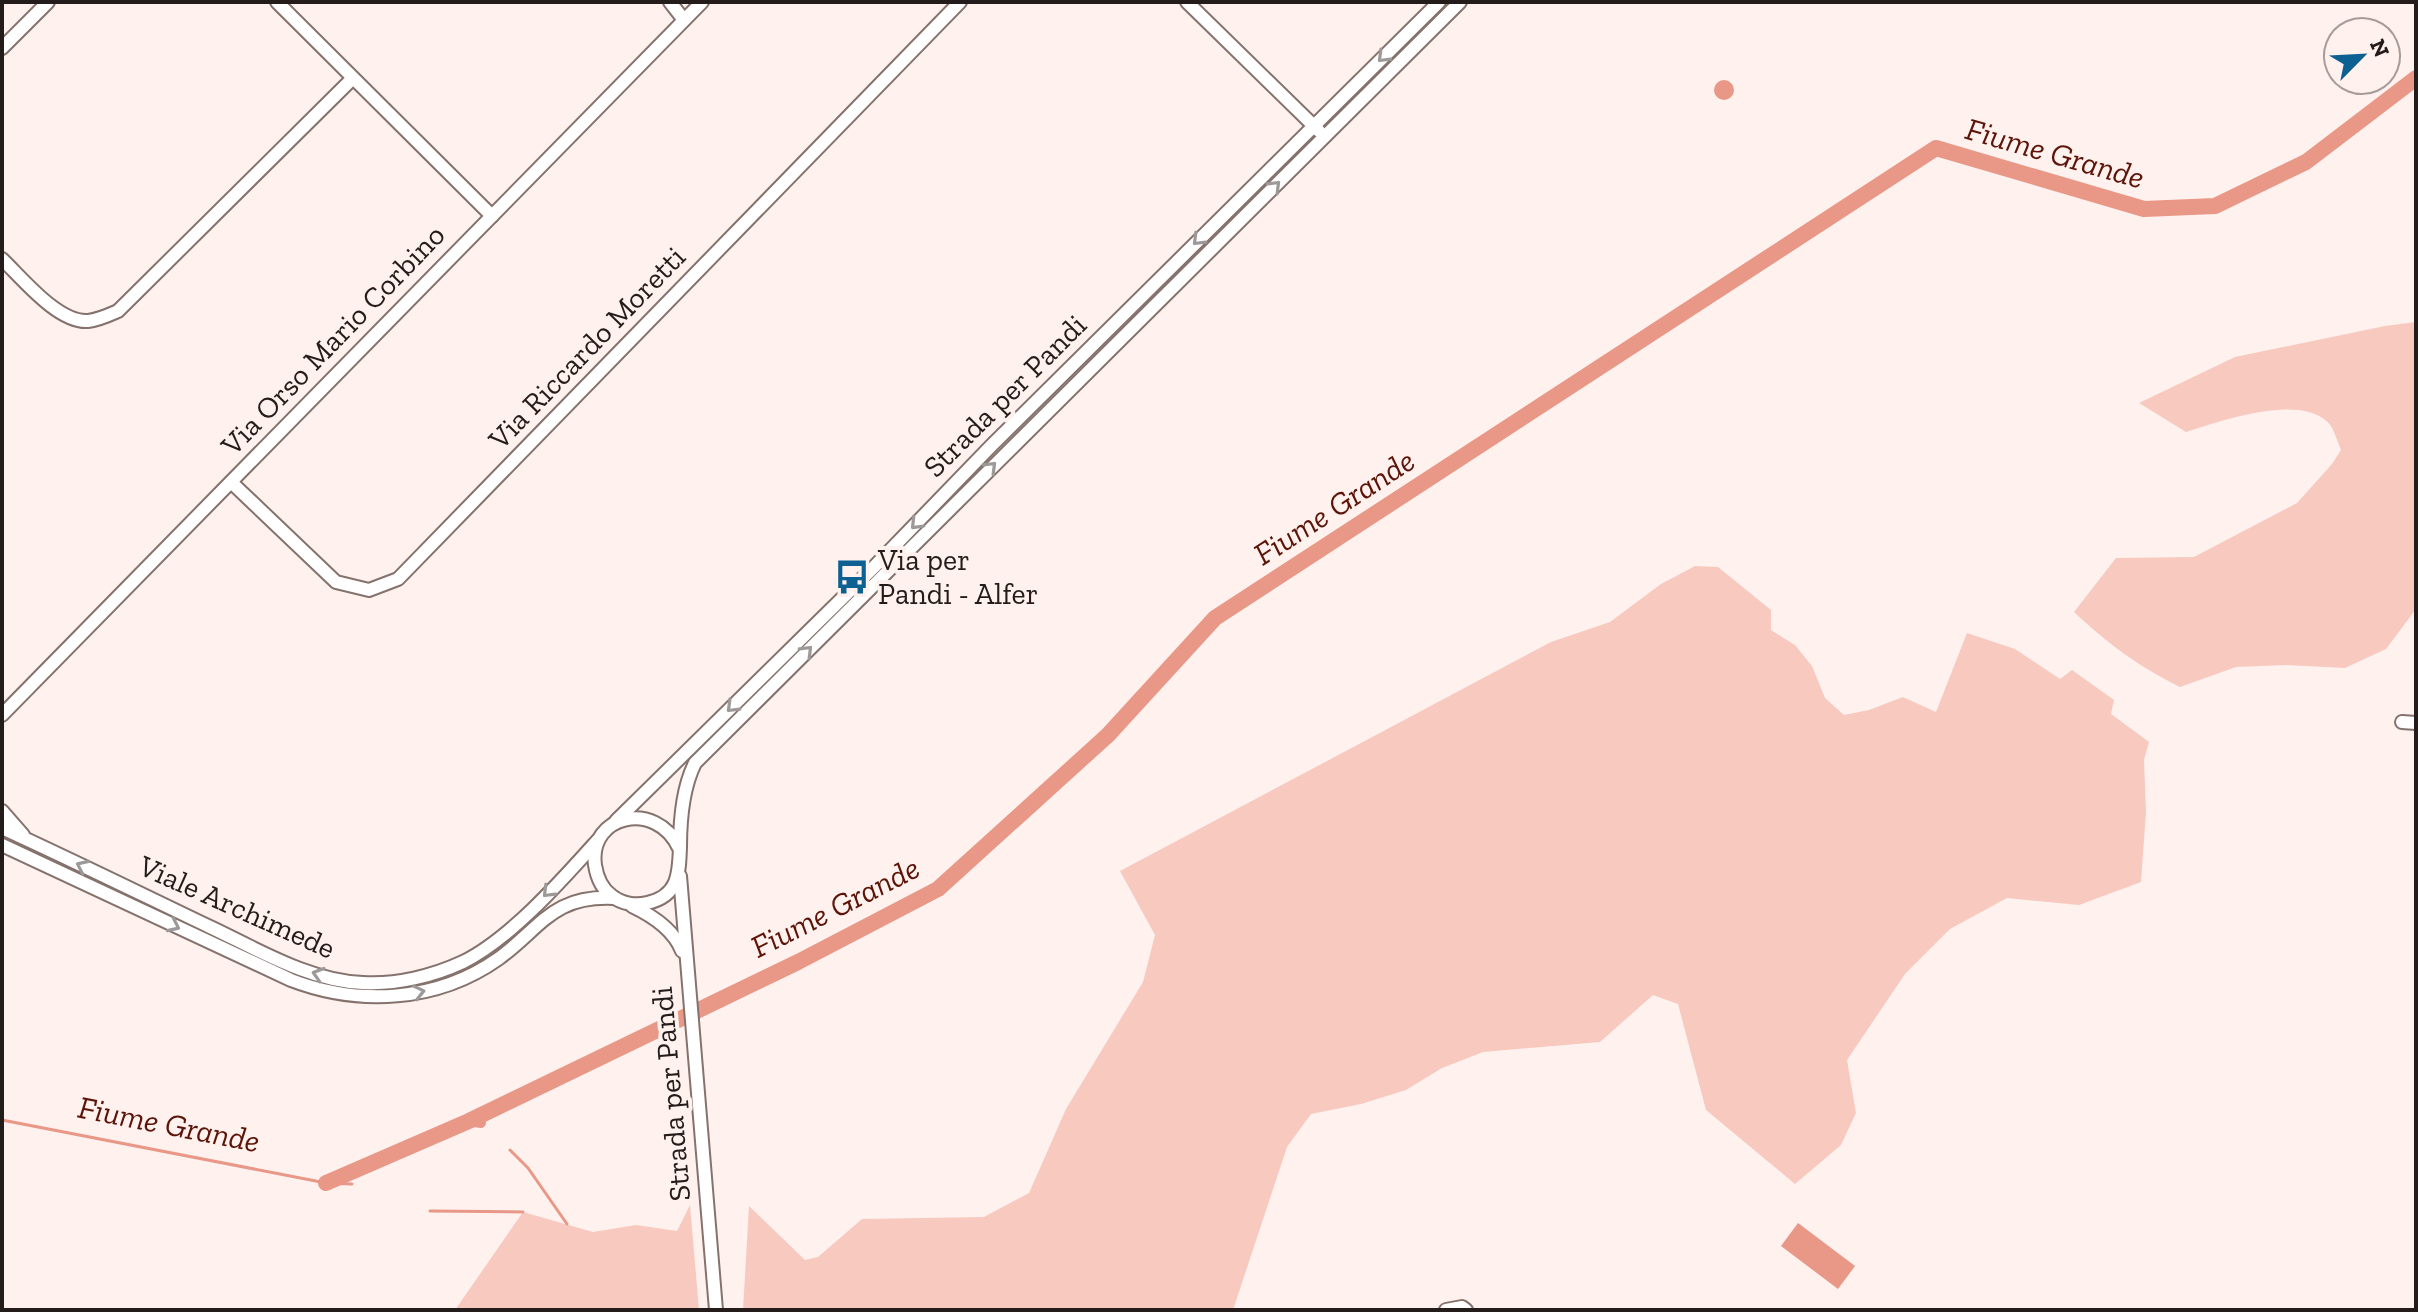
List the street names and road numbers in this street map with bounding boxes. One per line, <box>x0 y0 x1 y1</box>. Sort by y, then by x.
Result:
street label: Via Orso Mario Corbino <box>213 217 452 463</box>
street label: Via Riccardo Moretti <box>480 239 693 457</box>
street label: Strada per Pandi <box>916 307 1094 485</box>
street label: Viale Archimede <box>132 847 341 966</box>
street label: Strada per Pandi <box>644 985 698 1203</box>

